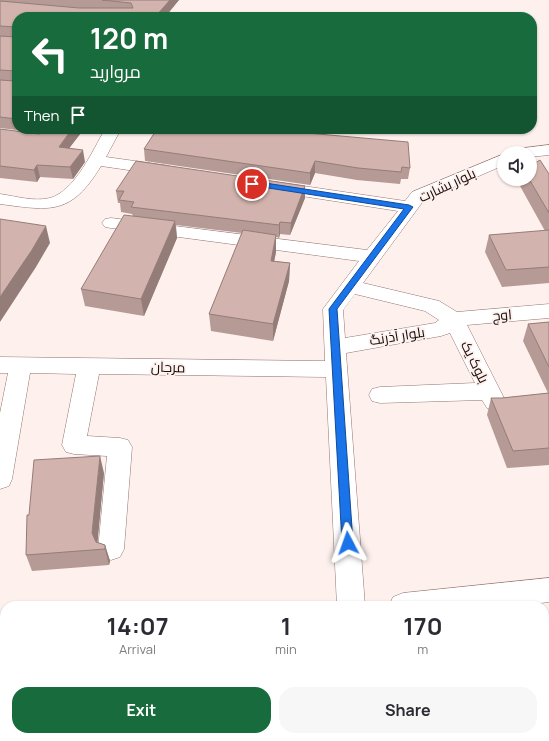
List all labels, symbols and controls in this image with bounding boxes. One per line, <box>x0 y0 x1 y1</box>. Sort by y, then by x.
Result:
text: 120 m <box>90 19 168 57</box>
icon: left <box>24 28 76 80</box>
text: مروارید <box>90 59 141 83</box>
icon: arrive <box>67 104 89 126</box>
text: Then <box>24 105 59 126</box>
map controls <box>497 146 537 186</box>
button: sound <box>497 146 537 186</box>
street label: بلوار بشارت <box>415 163 478 206</box>
pin <box>235 167 269 201</box>
icon: arrive <box>241 173 263 195</box>
street label: اوج <box>491 304 513 325</box>
street label: بلوار آذرنگ <box>368 322 426 349</box>
street label: بلوک یک <box>457 337 494 386</box>
street label: مرجان <box>151 357 185 376</box>
position arrow <box>327 522 369 564</box>
text: 14:07 <box>107 609 168 642</box>
text: 1 <box>281 609 291 642</box>
text: 170 <box>403 609 442 642</box>
text: Arrival <box>119 640 156 658</box>
text: min <box>275 640 297 658</box>
text: m <box>417 640 428 658</box>
button: Exit <box>12 687 271 733</box>
button: Share <box>279 687 537 733</box>

